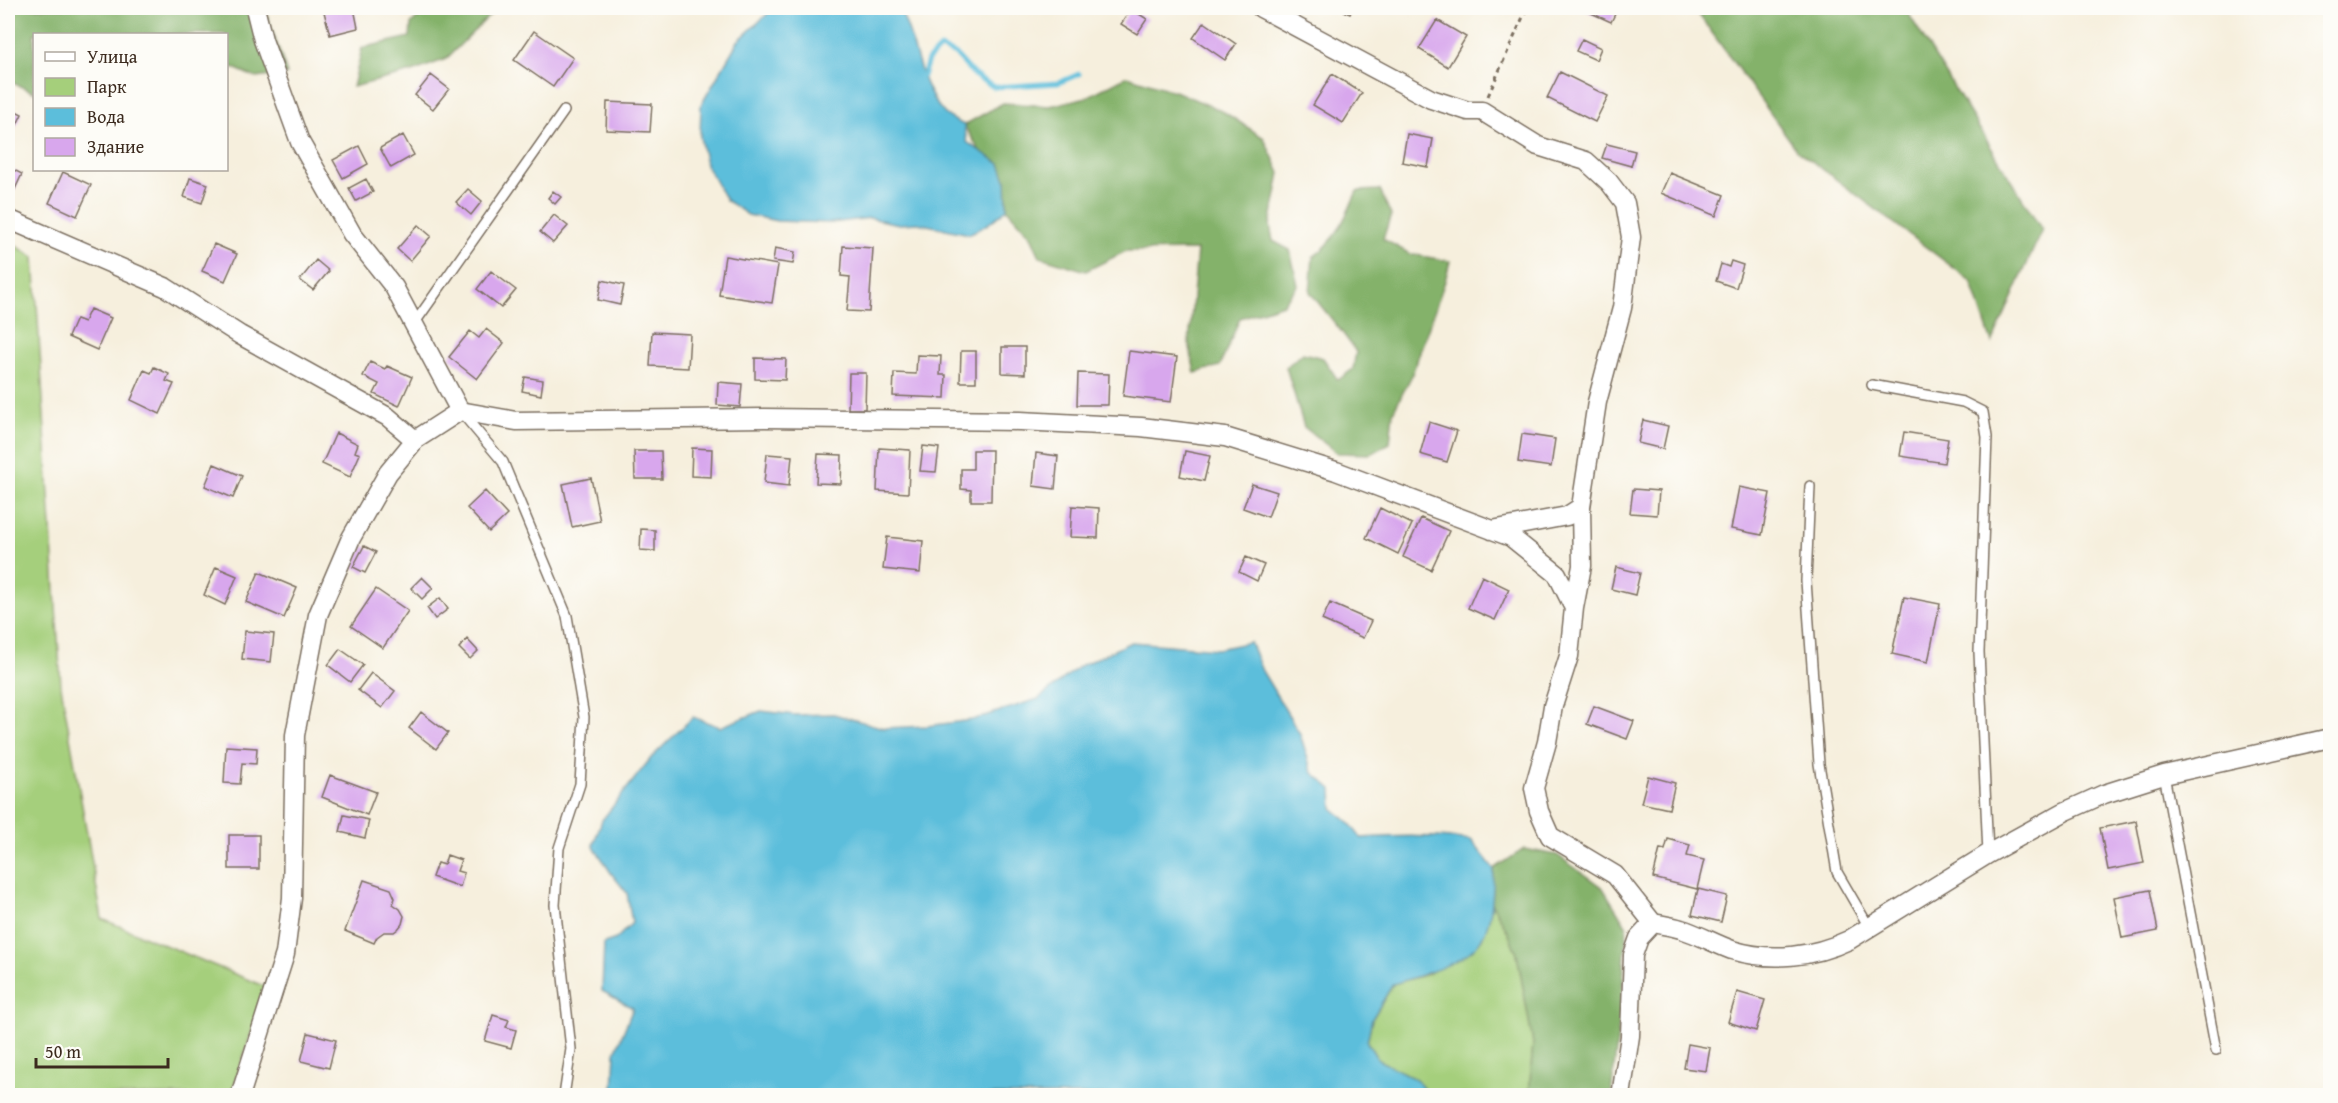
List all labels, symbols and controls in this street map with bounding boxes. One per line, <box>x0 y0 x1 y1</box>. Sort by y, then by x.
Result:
legend <box>33 33 228 171</box>
text: Улица <box>87 43 138 70</box>
text: Парк <box>87 73 127 100</box>
text: Вода <box>87 103 125 130</box>
text: Здание <box>87 133 144 160</box>
scale bar <box>36 1031 168 1069</box>
text: 50 m <box>45 1038 81 1065</box>

